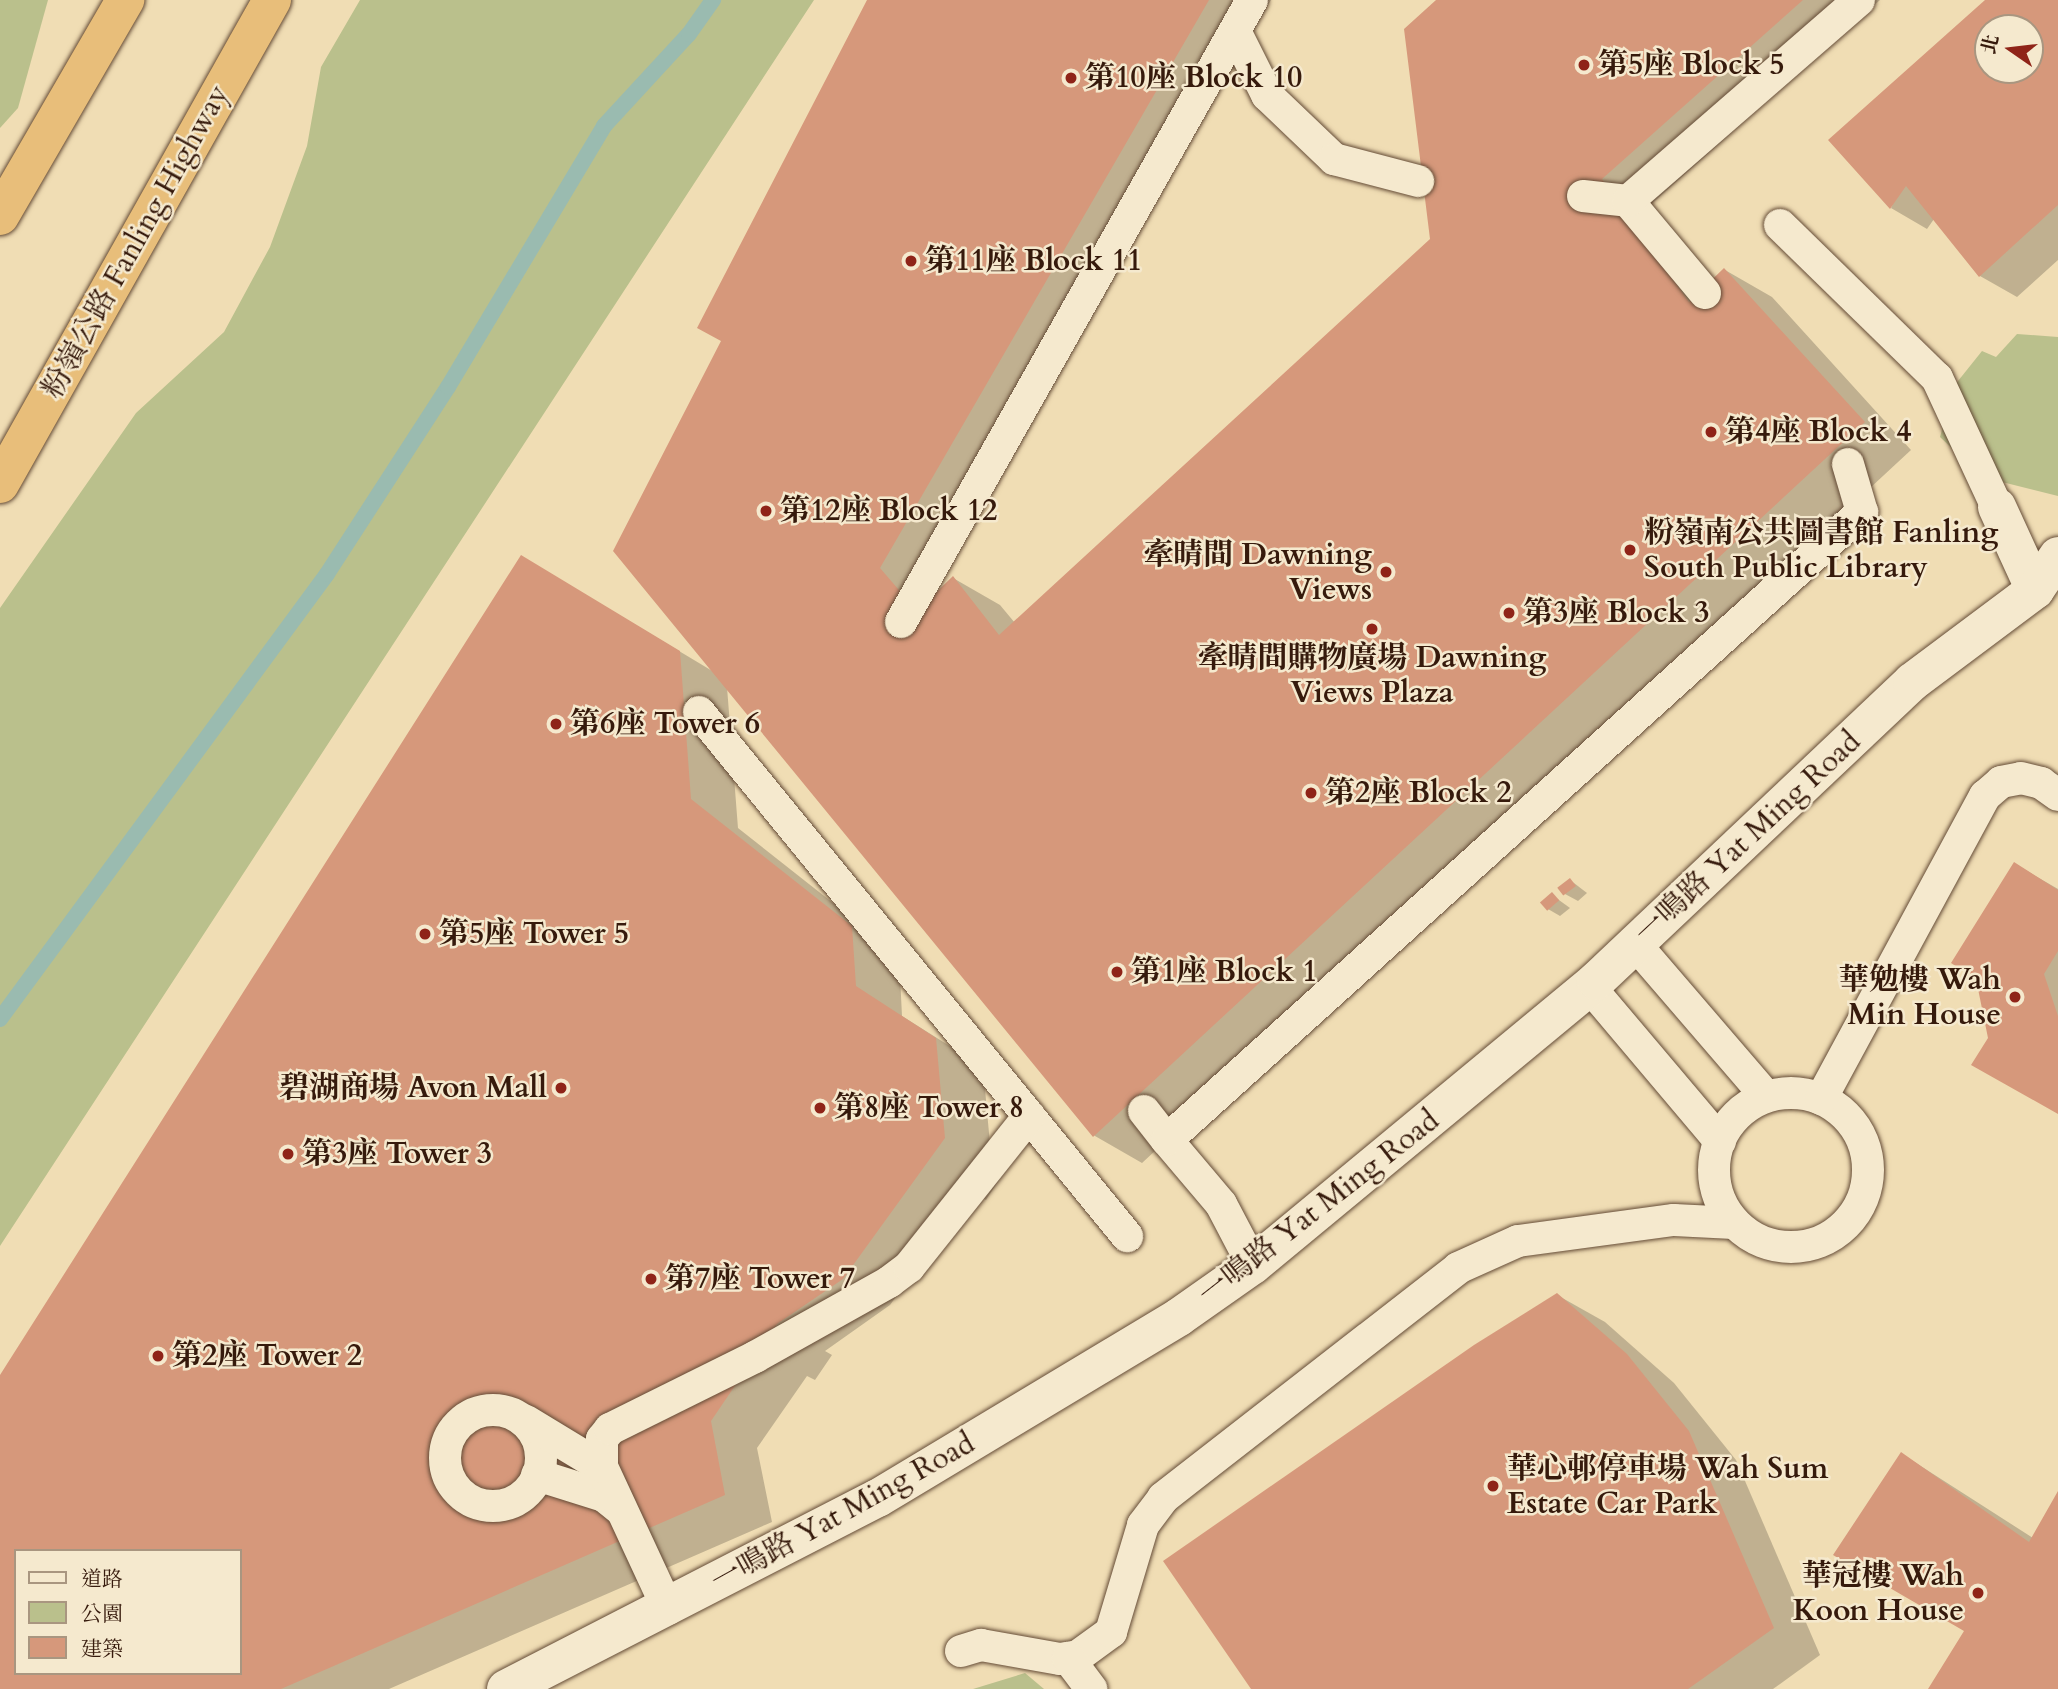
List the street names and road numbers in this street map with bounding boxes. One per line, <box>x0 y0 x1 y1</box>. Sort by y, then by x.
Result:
street label: 粉嶺公路 Fanling Highway <box>35 79 237 405</box>
street label: 一鳴路 Yat Ming Road <box>1628 724 1868 952</box>
street label: 一鳴路 Yat Ming Road <box>1191 1103 1447 1313</box>
street label: 一鳴路 Yat Ming Road <box>705 1426 981 1600</box>

